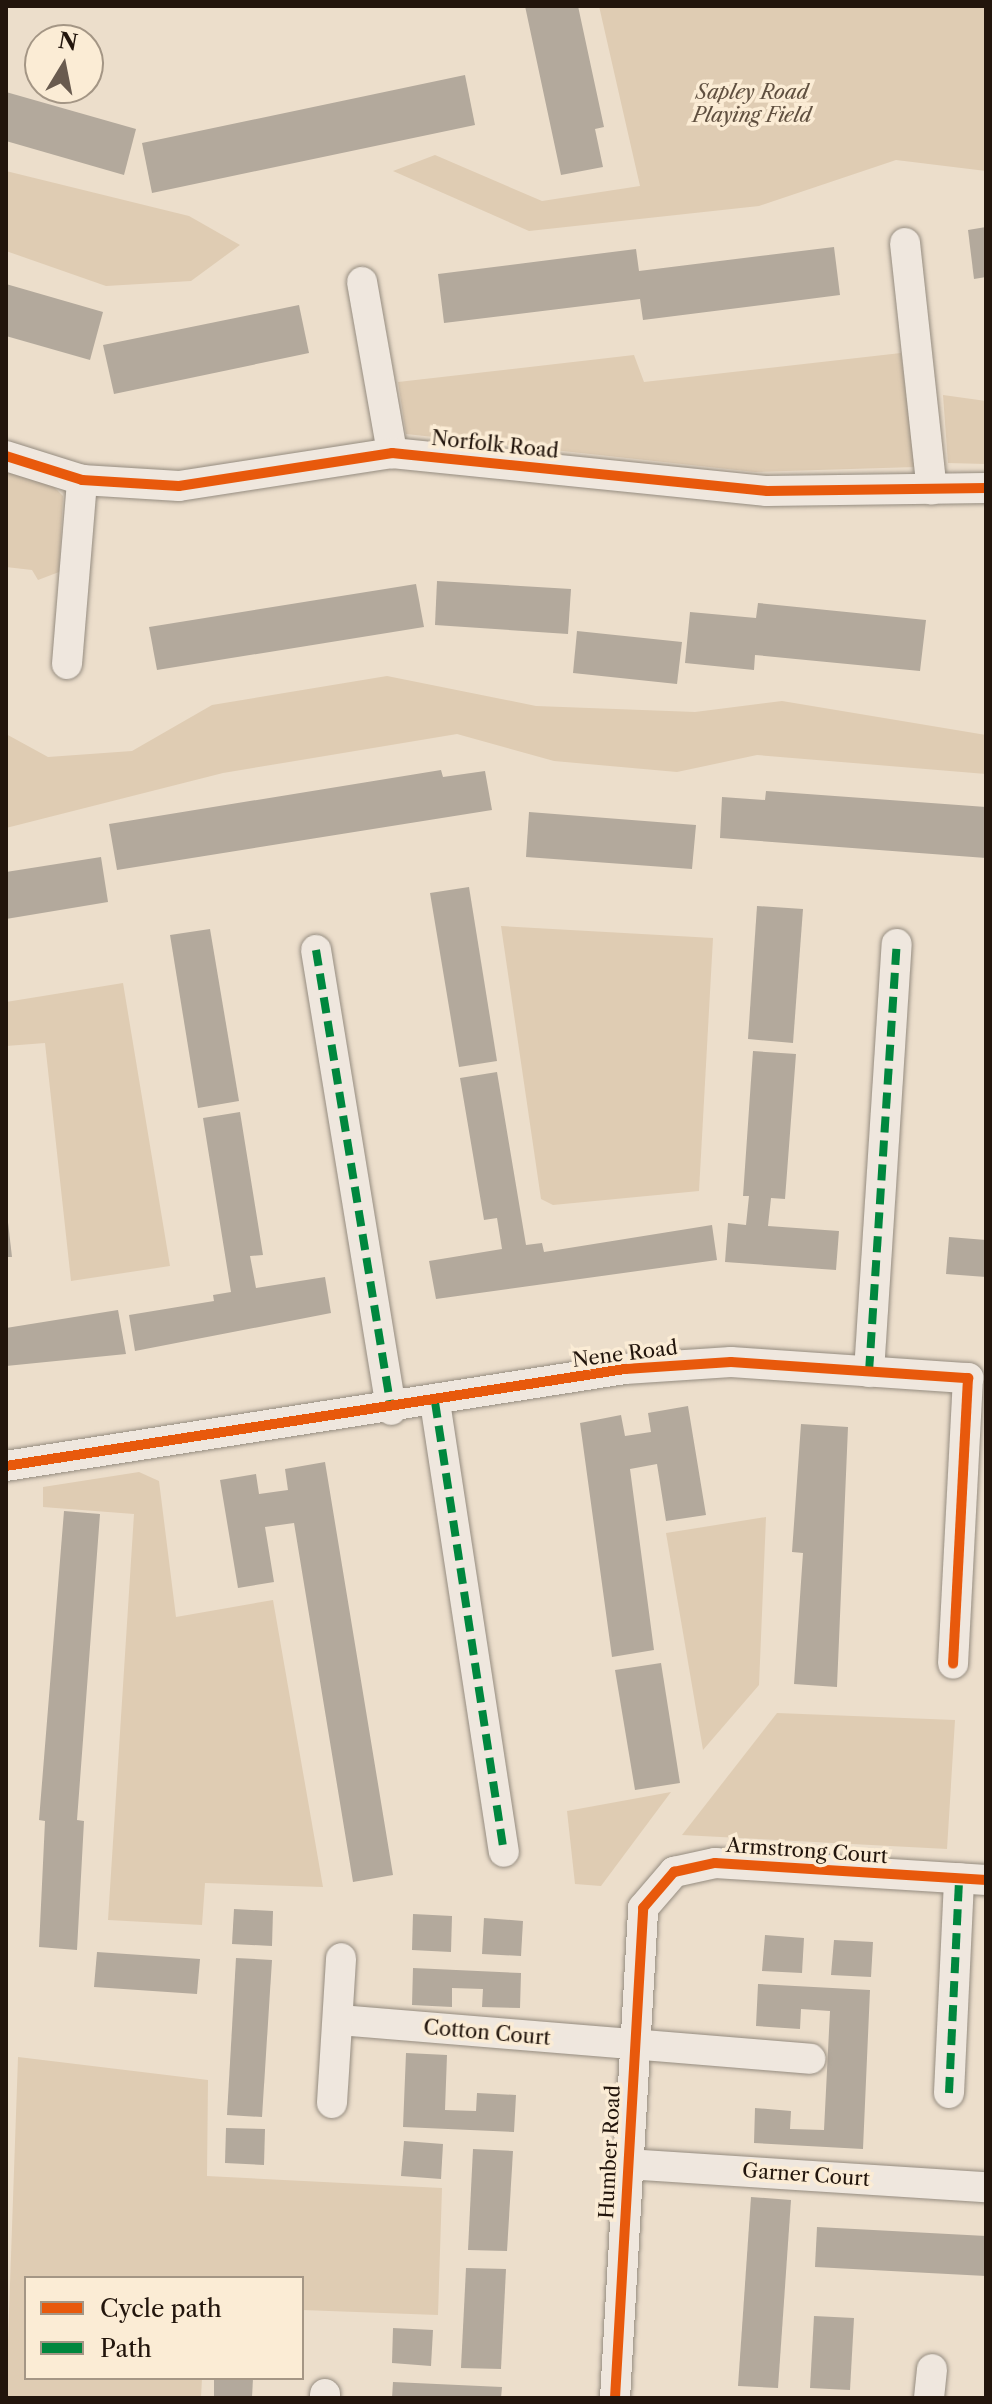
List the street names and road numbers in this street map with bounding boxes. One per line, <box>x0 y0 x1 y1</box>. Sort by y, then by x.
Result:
street label: Norfolk Road <box>430 426 560 464</box>
street label: Nene Road <box>571 1336 679 1372</box>
street label: Armstrong Court <box>725 1833 889 1869</box>
street label: Cotton Court <box>422 2015 552 2051</box>
street label: Humber Road <box>595 2084 625 2220</box>
street label: Garner Court <box>741 2159 871 2191</box>

